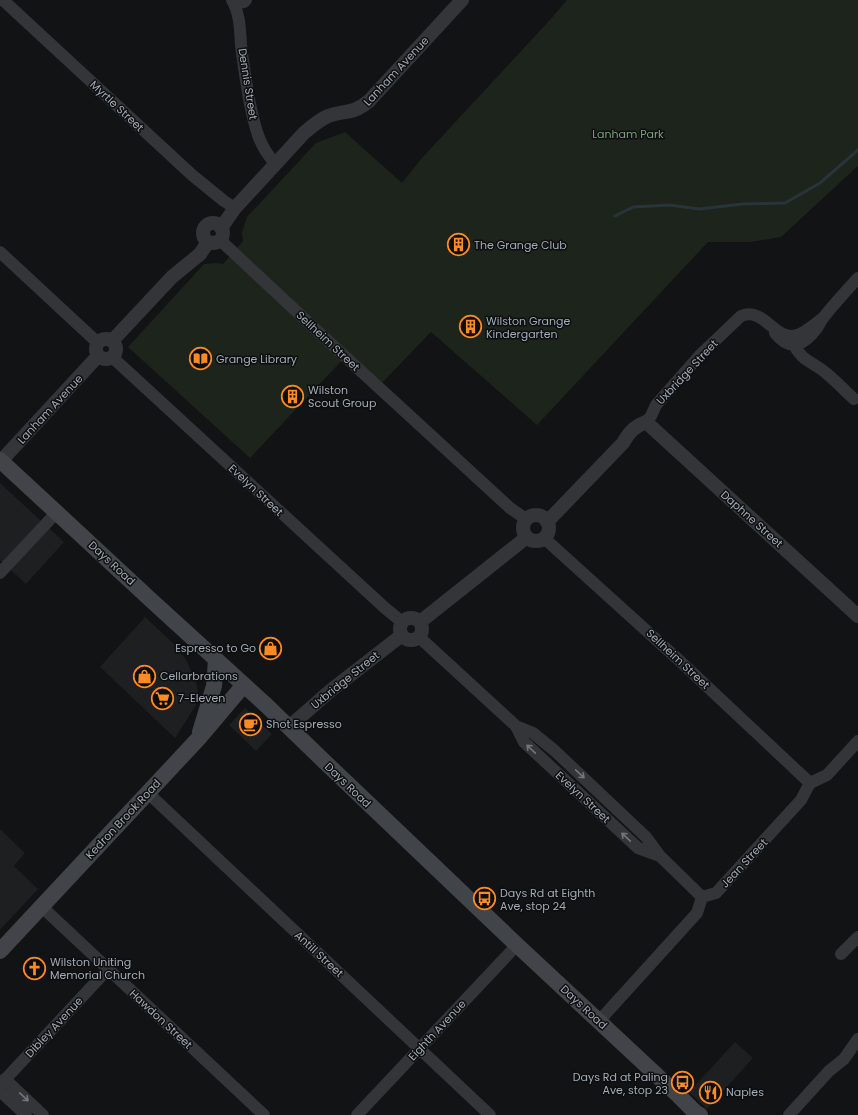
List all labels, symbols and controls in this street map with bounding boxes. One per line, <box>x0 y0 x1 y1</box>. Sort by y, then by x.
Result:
street label: Lanham Avenue <box>360 33 432 109</box>
street label: Dennis Street <box>234 47 262 121</box>
street label: Myrtle Street <box>87 77 147 135</box>
park label: Lanham Park <box>592 126 664 142</box>
building icon: The Grange Club <box>445 232 471 258</box>
place label: The Grange Club <box>474 237 567 253</box>
street label: Sellheim Street <box>293 307 363 375</box>
place label: Wilston Grange Kindergarten <box>486 313 570 342</box>
building icon: Wilston Grange Kindergarten <box>457 314 483 340</box>
street label: Uxbridge Street <box>653 336 721 408</box>
library icon: Grange Library <box>188 346 214 372</box>
place label: Grange Library <box>216 351 298 367</box>
street label: Lanham Avenue <box>14 371 86 447</box>
place label: Wilston Scout Group <box>308 382 376 411</box>
building icon: Wilston Scout Group <box>280 383 306 409</box>
street label: Evelyn Street <box>225 460 287 520</box>
street label: Daphne Street <box>717 487 787 551</box>
street label: Days Road <box>85 537 139 589</box>
street label: Sellheim Street <box>643 625 713 693</box>
shop icon: Espresso to Go <box>258 635 284 661</box>
place label: Espresso to Go <box>175 640 256 656</box>
street label: Uxbridge Street <box>307 647 383 713</box>
shop icon: Cellarbrations <box>132 663 158 689</box>
place label: Cellarbrations <box>160 668 238 684</box>
supermarket icon: 7-Eleven <box>149 685 175 711</box>
place label: 7-Eleven <box>178 690 225 706</box>
cafe icon: Shot Espresso <box>237 711 263 737</box>
place label: Shot Espresso <box>266 716 342 732</box>
one-way arrow <box>526 744 536 754</box>
street label: Days Road <box>321 759 375 811</box>
street label: Evelyn Street <box>552 767 614 827</box>
one-way arrow <box>575 770 585 779</box>
street label: Kedron Brook Road <box>82 775 164 863</box>
one-way arrow <box>621 832 631 842</box>
street label: Jean Street <box>717 835 771 891</box>
place label: Days Rd at Eighth Ave, stop 24 <box>500 885 595 914</box>
bus stop icon: Days Rd at Eighth Ave, stop 24 <box>472 886 498 912</box>
street label: Antill Street <box>291 927 347 981</box>
place label: Wilston Uniting Memorial Church <box>50 954 145 983</box>
church icon: Wilston Uniting Memorial Church <box>22 955 48 981</box>
street label: Days Road <box>557 981 611 1033</box>
street label: Hawdon Street <box>126 986 196 1052</box>
street label: Dibley Avenue <box>22 993 87 1061</box>
street label: Eighth Avenue <box>405 996 470 1064</box>
place label: Days Rd at Paling Ave, stop 23 <box>573 1069 668 1098</box>
bus stop icon: Days Rd at Paling Ave, stop 23 <box>670 1070 696 1096</box>
restaurant icon: Naples <box>698 1079 724 1105</box>
place label: Naples <box>726 1084 764 1100</box>
one-way arrow <box>19 1093 29 1102</box>

